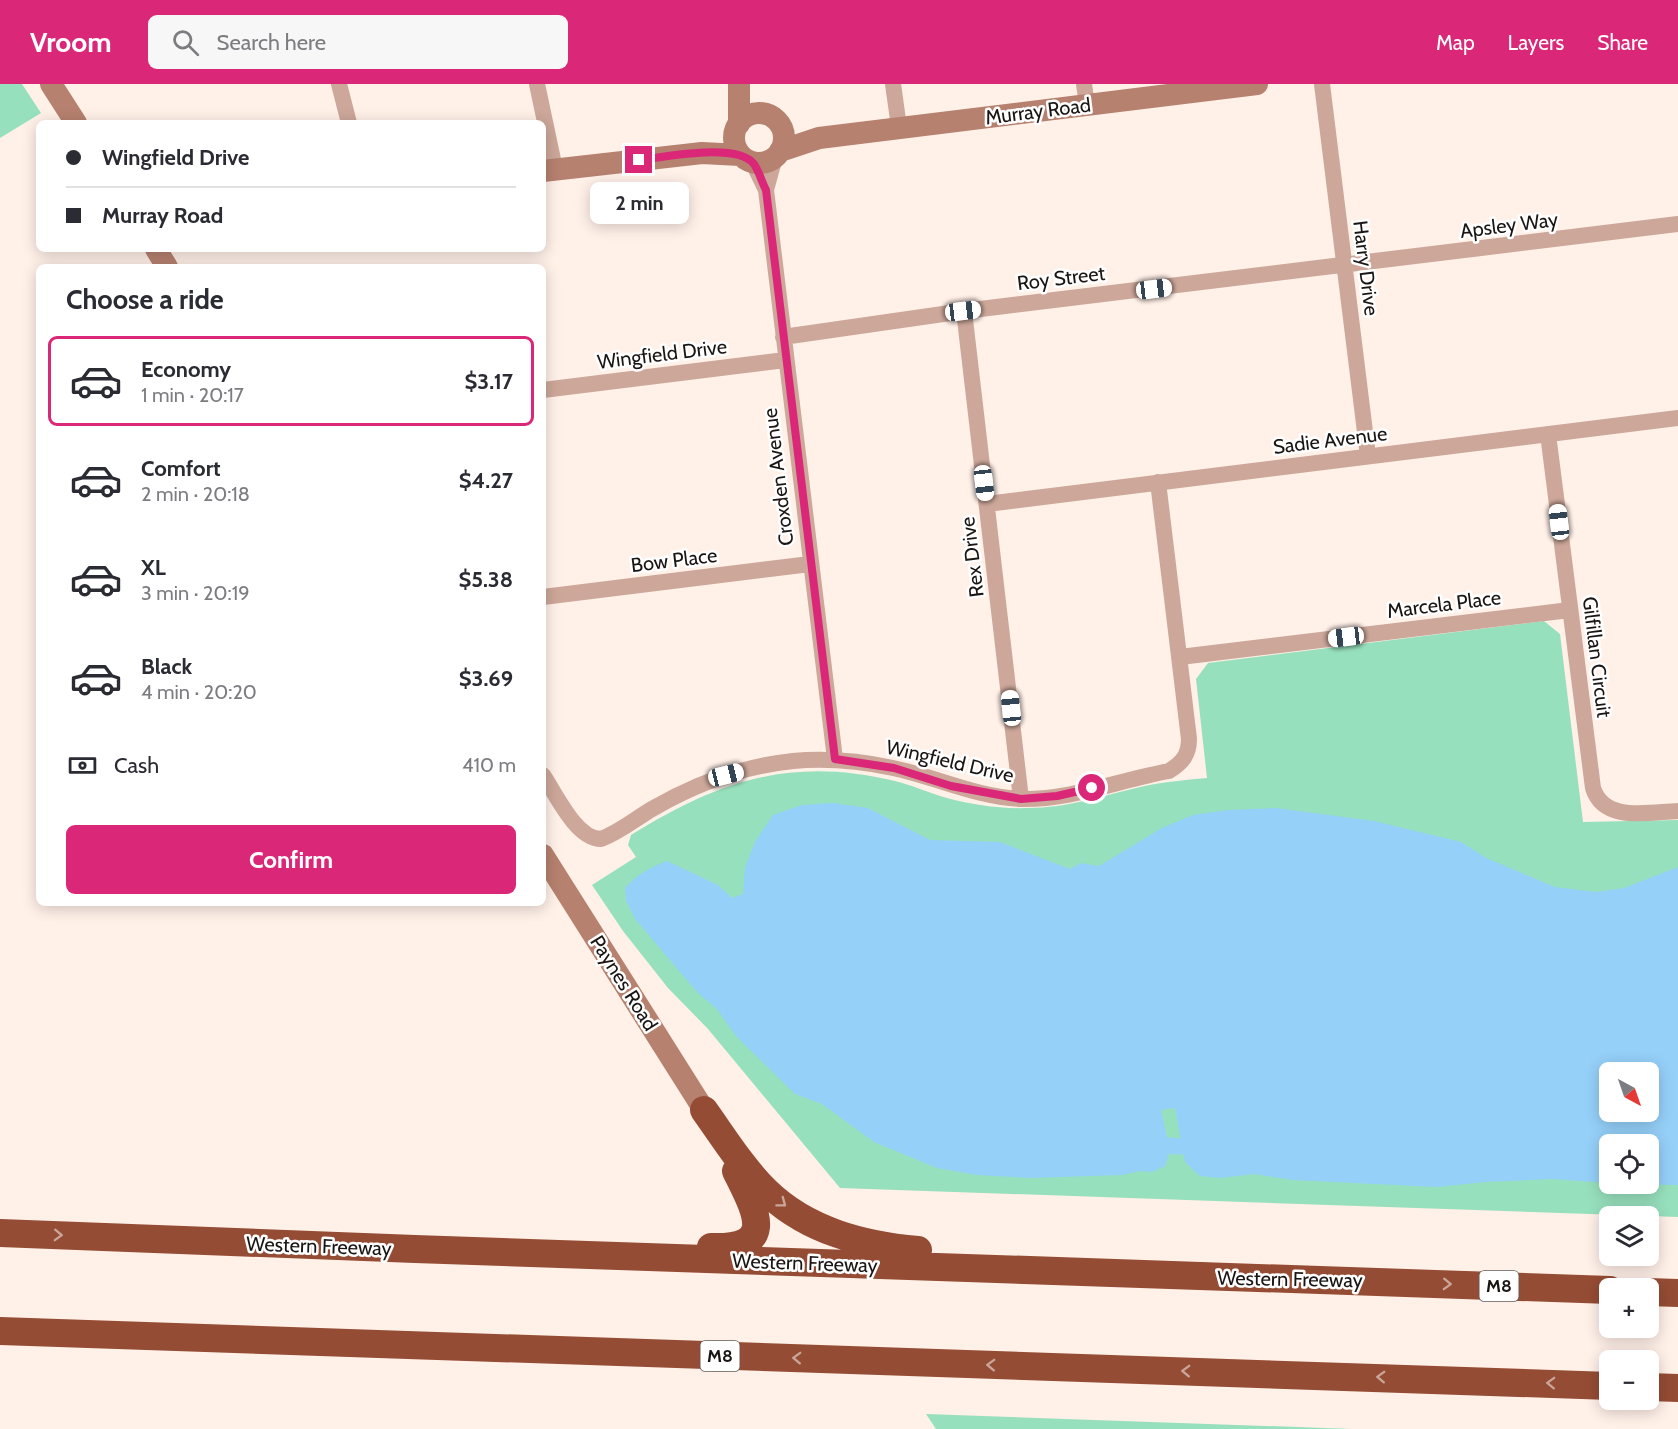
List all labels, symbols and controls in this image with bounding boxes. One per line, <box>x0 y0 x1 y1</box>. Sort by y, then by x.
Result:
search box <box>148 15 568 69</box>
text: Vroom <box>30 25 112 59</box>
icon: search <box>169 26 202 59</box>
text: Search here <box>217 29 326 56</box>
text: Map <box>1436 30 1475 55</box>
text: Layers <box>1508 30 1564 55</box>
text: Share <box>1597 30 1648 55</box>
street label: Murray Road <box>984 93 1092 129</box>
text: Wingfield Drive <box>102 144 249 171</box>
route end <box>625 146 652 173</box>
callout: 2 min <box>590 181 688 223</box>
text: 2 min <box>615 191 664 215</box>
text: Murray Road <box>102 202 223 229</box>
street label: Apsley Way <box>1459 207 1559 243</box>
street label: Harry Drive <box>1348 219 1384 317</box>
street label: Roy Street <box>1016 261 1107 295</box>
car <box>1135 278 1173 300</box>
text: Choose a ride <box>66 283 224 316</box>
car <box>944 300 982 322</box>
street label: Wingfield Drive <box>596 334 728 374</box>
icon: car <box>69 354 123 408</box>
text: Economy <box>141 356 231 383</box>
text: $3.17 <box>465 368 513 395</box>
text: 1 min · 20:17 <box>141 383 244 407</box>
street label: Croxden Avenue <box>758 407 798 547</box>
street label: Sadie Avenue <box>1272 421 1388 459</box>
icon: car <box>69 453 123 507</box>
text: Comfort <box>141 455 220 482</box>
car <box>973 464 995 502</box>
text: $4.27 <box>459 467 513 494</box>
text: 2 min · 20:18 <box>141 482 250 506</box>
car <box>1548 503 1570 541</box>
street label: Rex Drive <box>955 516 989 598</box>
street label: Bow Place <box>630 543 718 577</box>
icon: car <box>69 552 123 606</box>
text: XL <box>141 554 166 581</box>
text: $5.38 <box>458 566 513 593</box>
text: 3 min · 20:19 <box>141 581 250 605</box>
street label: Marcela Place <box>1386 585 1502 623</box>
street label: Gilfillan Circuit <box>1578 595 1616 719</box>
car <box>1327 626 1365 648</box>
icon: car <box>69 651 123 705</box>
text: Black <box>141 653 192 680</box>
text: $3.69 <box>459 665 513 692</box>
text: 4 min · 20:20 <box>141 680 257 704</box>
car <box>1000 689 1022 727</box>
street label: Wingfield Drive <box>884 735 1016 787</box>
icon: cash <box>66 749 99 782</box>
text: Cash <box>114 752 159 779</box>
text: 410 m <box>462 753 516 777</box>
car <box>706 762 746 788</box>
route start <box>1078 774 1105 801</box>
button: Confirm <box>66 825 516 894</box>
street label: Paynes Road <box>585 931 663 1035</box>
north arrow <box>1599 1062 1659 1122</box>
map controls <box>1599 1062 1659 1410</box>
button: locate <box>1599 1134 1659 1194</box>
one-way arrow <box>775 1196 786 1207</box>
button: layers <box>1599 1206 1659 1266</box>
one-way arrow <box>54 1229 63 1241</box>
street label: Western Freeway <box>246 1231 392 1261</box>
street label: Western Freeway <box>732 1248 878 1278</box>
street label: Western Freeway <box>1217 1266 1363 1292</box>
road number: M8 <box>1480 1271 1518 1301</box>
one-way arrow <box>1442 1278 1451 1290</box>
button: + <box>1599 1278 1659 1338</box>
road number: M8 <box>700 1341 740 1371</box>
button: − <box>1599 1350 1659 1410</box>
one-way arrow <box>792 1352 801 1365</box>
one-way arrow <box>987 1358 996 1371</box>
one-way arrow <box>1182 1364 1191 1377</box>
one-way arrow <box>1377 1370 1386 1383</box>
one-way arrow <box>1547 1377 1556 1390</box>

